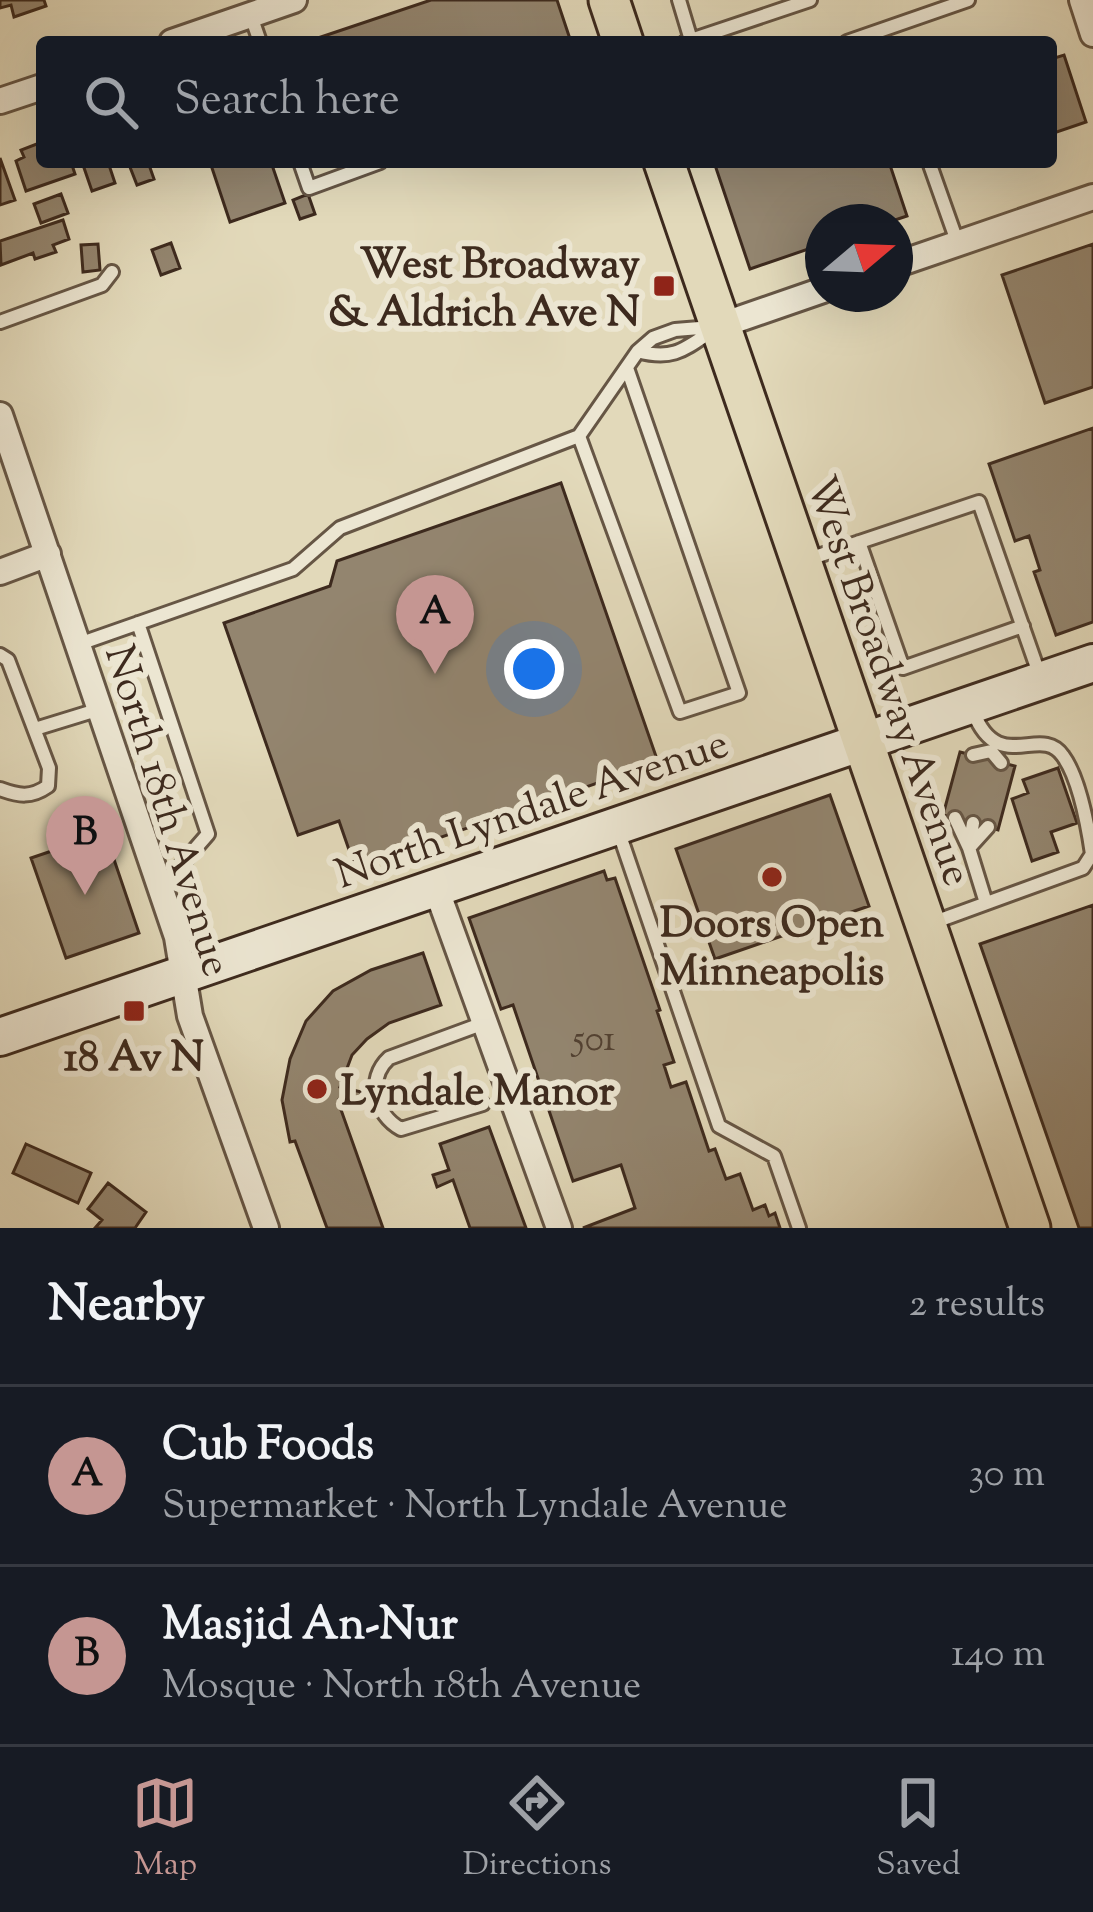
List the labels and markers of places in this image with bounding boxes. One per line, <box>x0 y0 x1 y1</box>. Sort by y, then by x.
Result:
place label: West Broadway & Aldrich Ave N <box>328 237 640 345</box>
marker: West Broadway & Aldrich Ave N <box>651 273 677 299</box>
pin: A <box>396 575 474 674</box>
pin: B <box>46 796 124 895</box>
marker: Doors Open Minneapolis <box>759 864 785 890</box>
place label: Doors Open Minneapolis <box>660 896 884 1004</box>
marker: 18 Av N <box>121 998 147 1024</box>
place label: 18 Av N <box>64 1030 204 1090</box>
place label: Lyndale Manor <box>341 1064 615 1124</box>
marker: Lyndale Manor <box>304 1076 330 1102</box>

